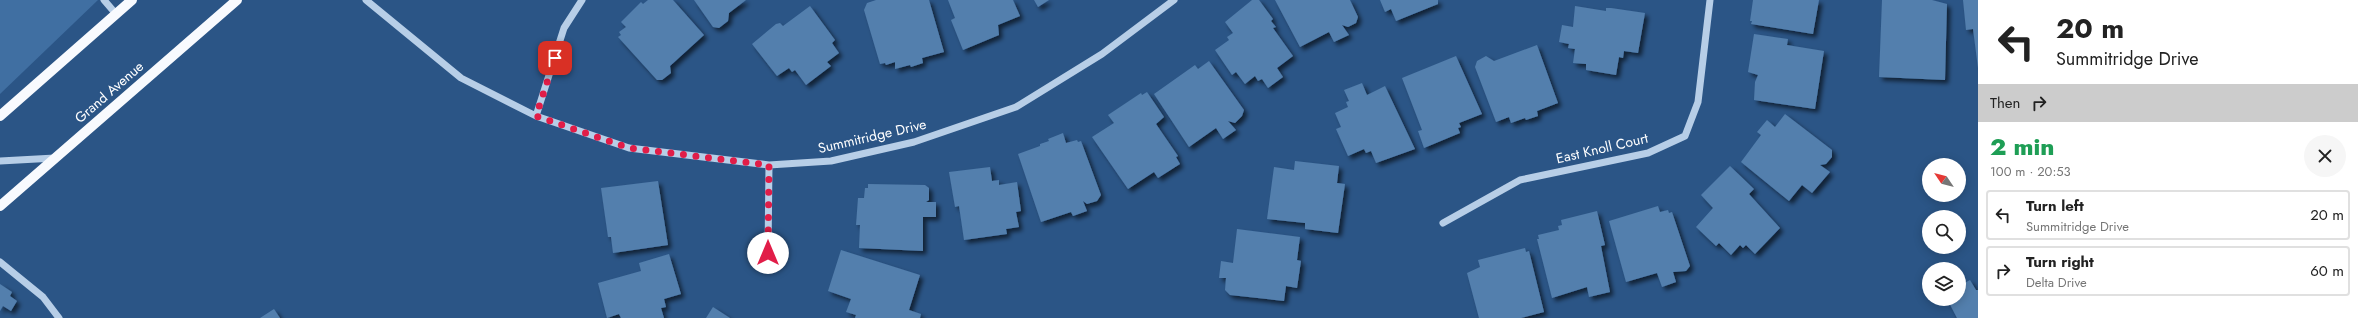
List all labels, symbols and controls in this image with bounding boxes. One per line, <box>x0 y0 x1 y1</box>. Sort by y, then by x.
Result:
text: 20 m <box>2056 8 2124 49</box>
icon: left <box>1990 16 2042 68</box>
pin <box>538 41 572 75</box>
text: Summitridge Drive <box>2056 46 2198 72</box>
icon: arrive <box>544 47 566 69</box>
street label: Grand Avenue <box>70 56 148 128</box>
text: Then <box>1990 92 2020 114</box>
icon: right <box>2028 92 2050 114</box>
street label: Summitridge Drive <box>816 114 928 158</box>
street label: East Knoll Court <box>1554 128 1651 168</box>
text: 2 min <box>1990 129 2054 164</box>
button: close <box>2304 135 2346 177</box>
north arrow <box>1922 158 1966 202</box>
map controls <box>1922 158 1966 306</box>
text: 100 m · 20:53 <box>1990 162 2071 181</box>
text: Turn left <box>2026 195 2084 217</box>
icon: left <box>1992 204 2014 226</box>
text: 20 m <box>2310 204 2344 226</box>
button: search <box>1922 210 1966 254</box>
text: Summitridge Drive <box>2026 217 2129 236</box>
position arrow <box>747 232 789 274</box>
text: Turn right <box>2026 251 2094 273</box>
icon: right <box>1992 260 2014 282</box>
text: 60 m <box>2310 260 2344 282</box>
button: layers <box>1922 262 1966 306</box>
text: Delta Drive <box>2026 273 2087 292</box>

